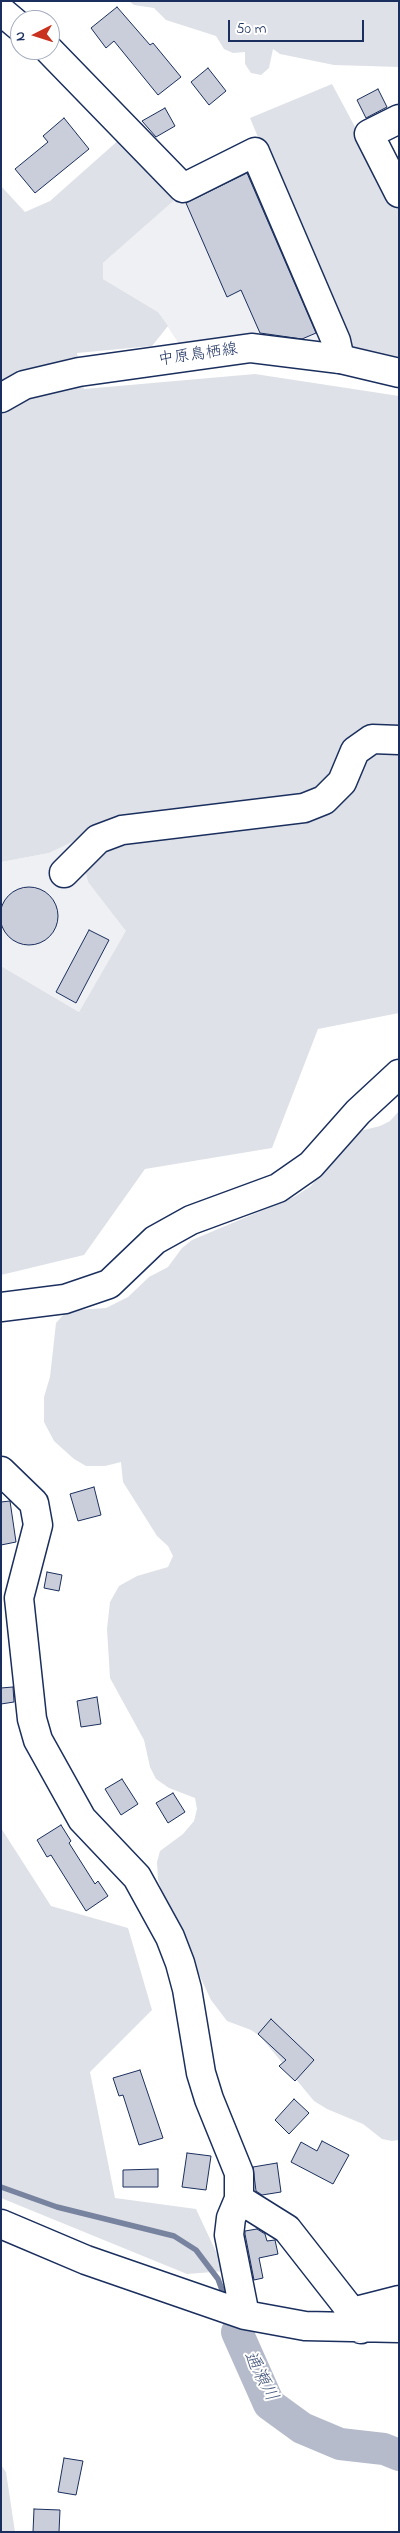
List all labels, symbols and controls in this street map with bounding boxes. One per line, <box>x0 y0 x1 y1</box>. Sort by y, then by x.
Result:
north arrow <box>10 10 60 60</box>
scale bar <box>230 10 366 42</box>
text: 50 m <box>236 18 266 40</box>
text: N <box>10 31 31 42</box>
street label: 中原鳥栖線 <box>157 341 239 371</box>
water label: 通瀬川 <box>237 2348 281 2406</box>

